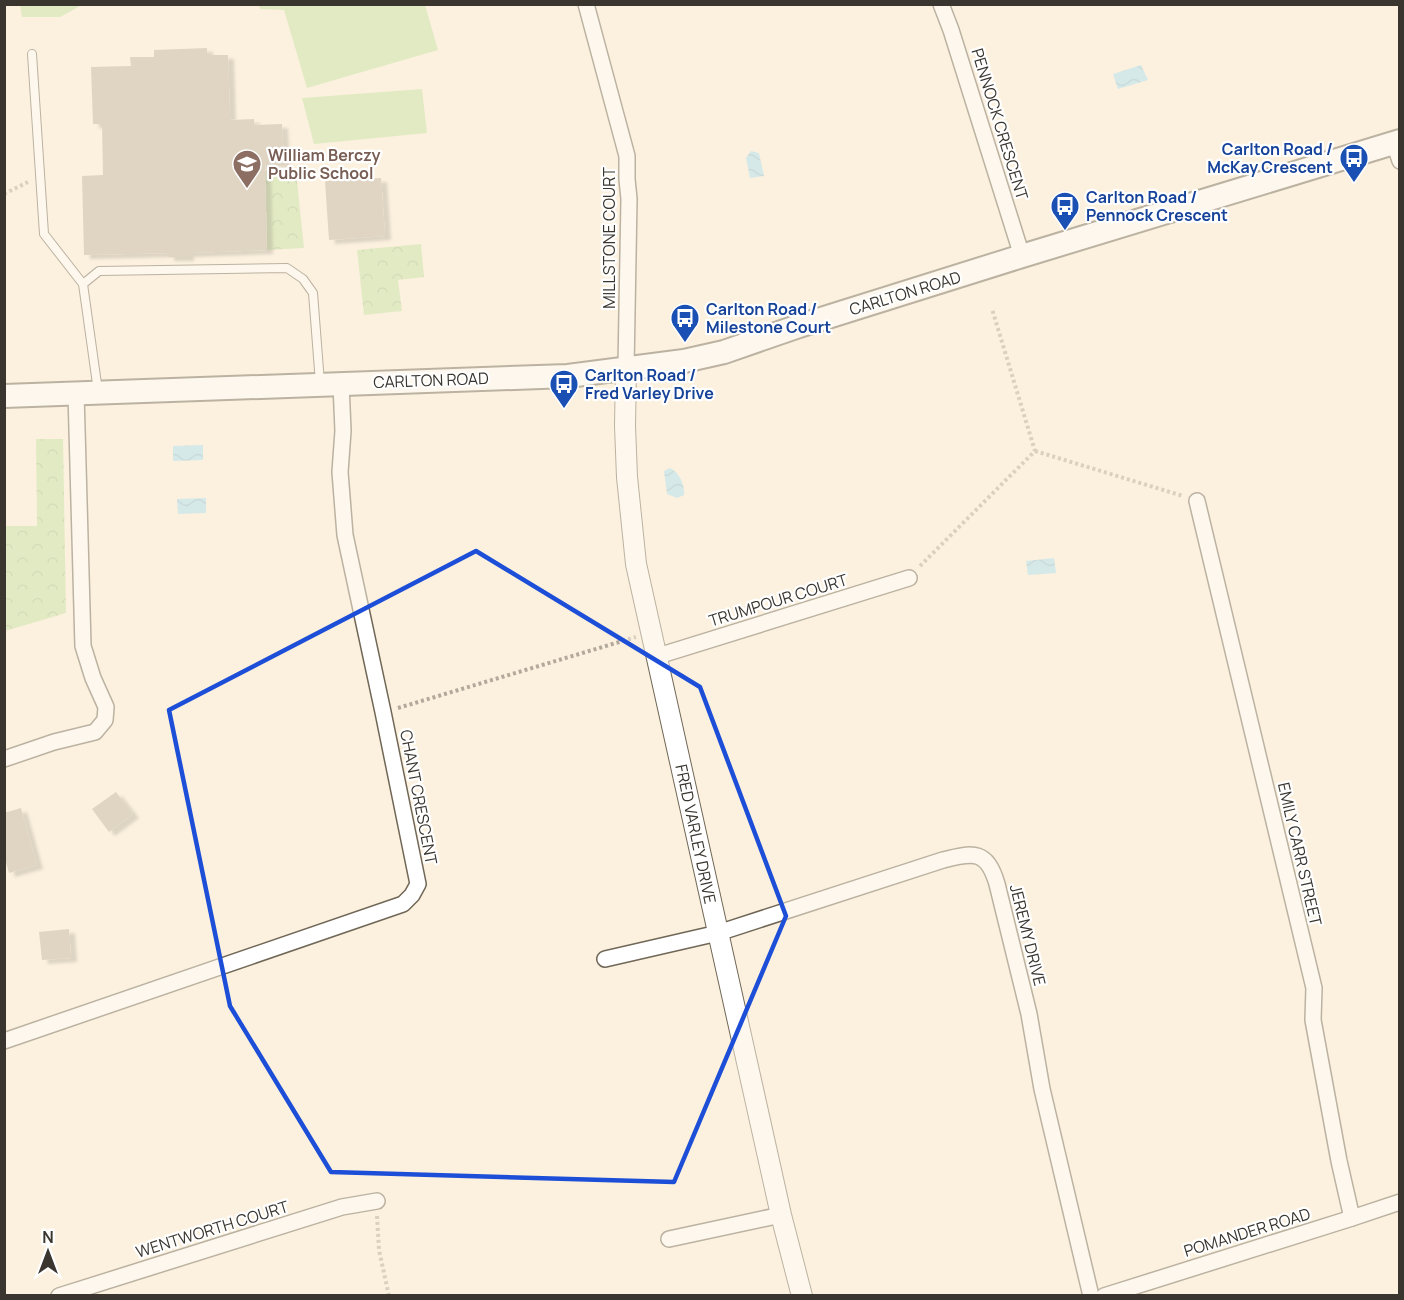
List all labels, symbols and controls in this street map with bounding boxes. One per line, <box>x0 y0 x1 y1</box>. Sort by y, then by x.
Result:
street label: PENNOCK CRESCENT <box>966 46 1034 203</box>
place label: Carlton Road / McKay Crescent <box>1207 138 1333 178</box>
bus stop icon: Carlton Road / McKay Crescent <box>1338 142 1370 184</box>
place label: William Berczy Public School <box>268 144 381 184</box>
school or university icon: William Berczy Public School <box>231 148 263 190</box>
street label: MILLSTONE COURT <box>598 167 620 309</box>
place label: Carlton Road / Pennock Crescent <box>1086 186 1228 226</box>
bus stop icon: Carlton Road / Pennock Crescent <box>1049 190 1081 232</box>
street label: CARLTON ROAD <box>847 266 964 320</box>
place label: Carlton Road / Milestone Court <box>706 298 831 338</box>
bus stop icon: Carlton Road / Milestone Court <box>669 302 701 344</box>
place label: Carlton Road / Fred Varley Drive <box>585 364 714 404</box>
street label: CARLTON ROAD <box>373 367 489 393</box>
bus stop icon: Carlton Road / Fred Varley Drive <box>548 368 580 410</box>
street label: TRUMPOUR COURT <box>706 568 850 632</box>
street label: CHANT CRESCENT <box>395 728 443 867</box>
street label: FRED VARLEY DRIVE <box>670 762 722 906</box>
street label: EMILY CARR STREET <box>1273 780 1327 928</box>
street label: JEREMY DRIVE <box>1005 882 1051 988</box>
street label: WENTWORTH COURT <box>133 1195 291 1263</box>
street label: POMANDER ROAD <box>1181 1202 1313 1262</box>
north arrow <box>18 1222 78 1282</box>
text: N <box>42 1226 54 1248</box>

